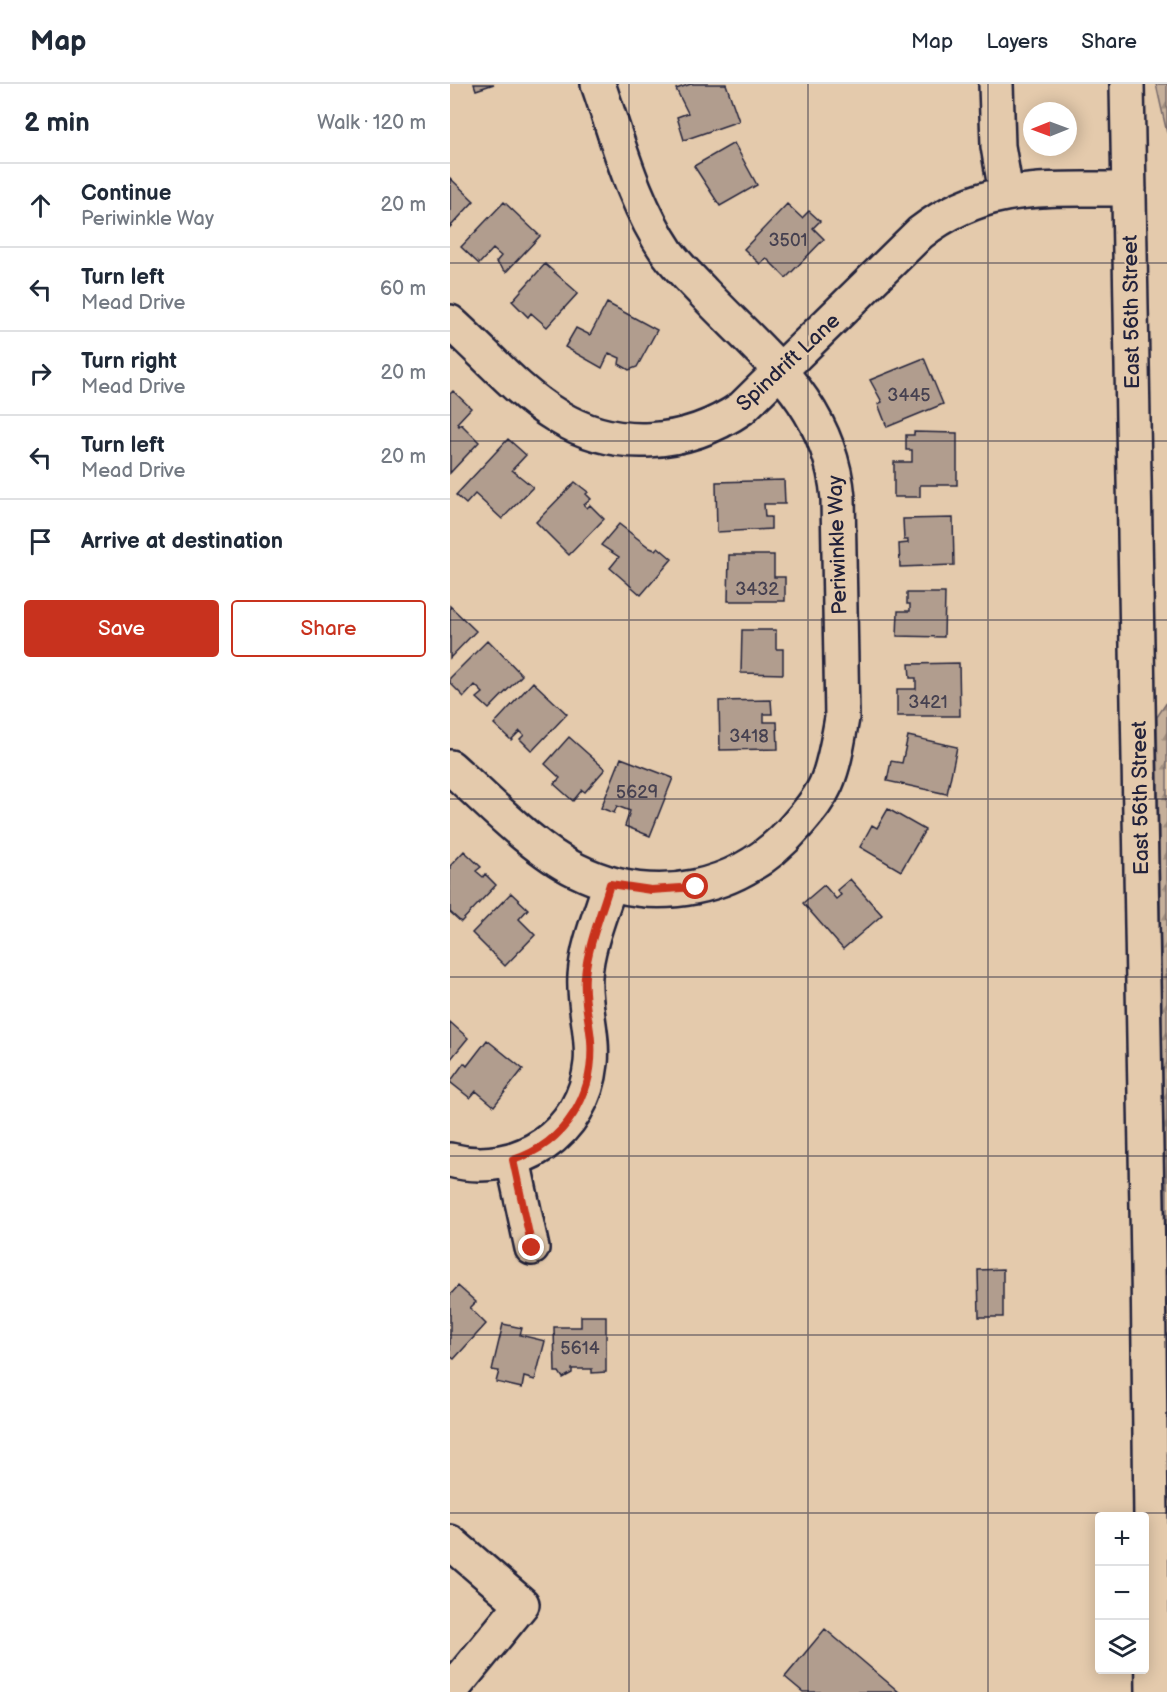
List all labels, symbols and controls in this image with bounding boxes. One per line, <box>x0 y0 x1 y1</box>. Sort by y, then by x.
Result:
text: Map <box>30 25 86 58</box>
text: Map <box>911 29 953 54</box>
text: Layers <box>986 29 1048 54</box>
text: Share <box>1081 29 1137 54</box>
north arrow <box>1023 102 1077 156</box>
text: 2 min <box>24 108 90 139</box>
text: Walk · 120 m <box>317 111 426 135</box>
text: Continue <box>81 180 171 207</box>
icon: ahead <box>24 189 57 222</box>
text: 20 m <box>381 193 426 217</box>
text: Periwinkle Way <box>81 207 214 231</box>
house number: 3501 <box>769 230 807 251</box>
street label: East 56th Street <box>1118 234 1145 389</box>
text: Turn left <box>81 264 165 291</box>
icon: left <box>24 273 57 306</box>
text: 60 m <box>380 277 426 301</box>
text: Mead Drive <box>81 291 185 315</box>
street label: Spindrift Lane <box>731 308 845 417</box>
text: Turn right <box>81 348 177 375</box>
icon: right <box>24 357 57 390</box>
text: 20 m <box>381 361 426 385</box>
text: Mead Drive <box>81 375 185 399</box>
house number: 3445 <box>887 385 931 406</box>
text: Turn left <box>81 432 165 459</box>
icon: left <box>24 441 57 474</box>
text: 20 m <box>381 445 426 469</box>
text: Mead Drive <box>81 459 185 483</box>
street label: Periwinkle Way <box>823 474 852 615</box>
icon: arrive <box>24 525 57 558</box>
text: Arrive at destination <box>81 528 283 555</box>
house number: 3432 <box>735 579 779 600</box>
button: Save <box>24 600 219 657</box>
button: Share <box>231 600 426 657</box>
house number: 3421 <box>908 692 948 713</box>
street label: East 56th Street <box>1127 720 1154 875</box>
house number: 3418 <box>729 726 769 747</box>
house number: 5629 <box>616 782 658 803</box>
route start <box>682 873 708 899</box>
route end <box>518 1234 544 1260</box>
house number: 5614 <box>560 1338 600 1359</box>
map controls <box>1095 1512 1149 1674</box>
button: + <box>1095 1512 1149 1566</box>
button: − <box>1095 1566 1149 1620</box>
button: layers <box>1095 1620 1149 1674</box>

